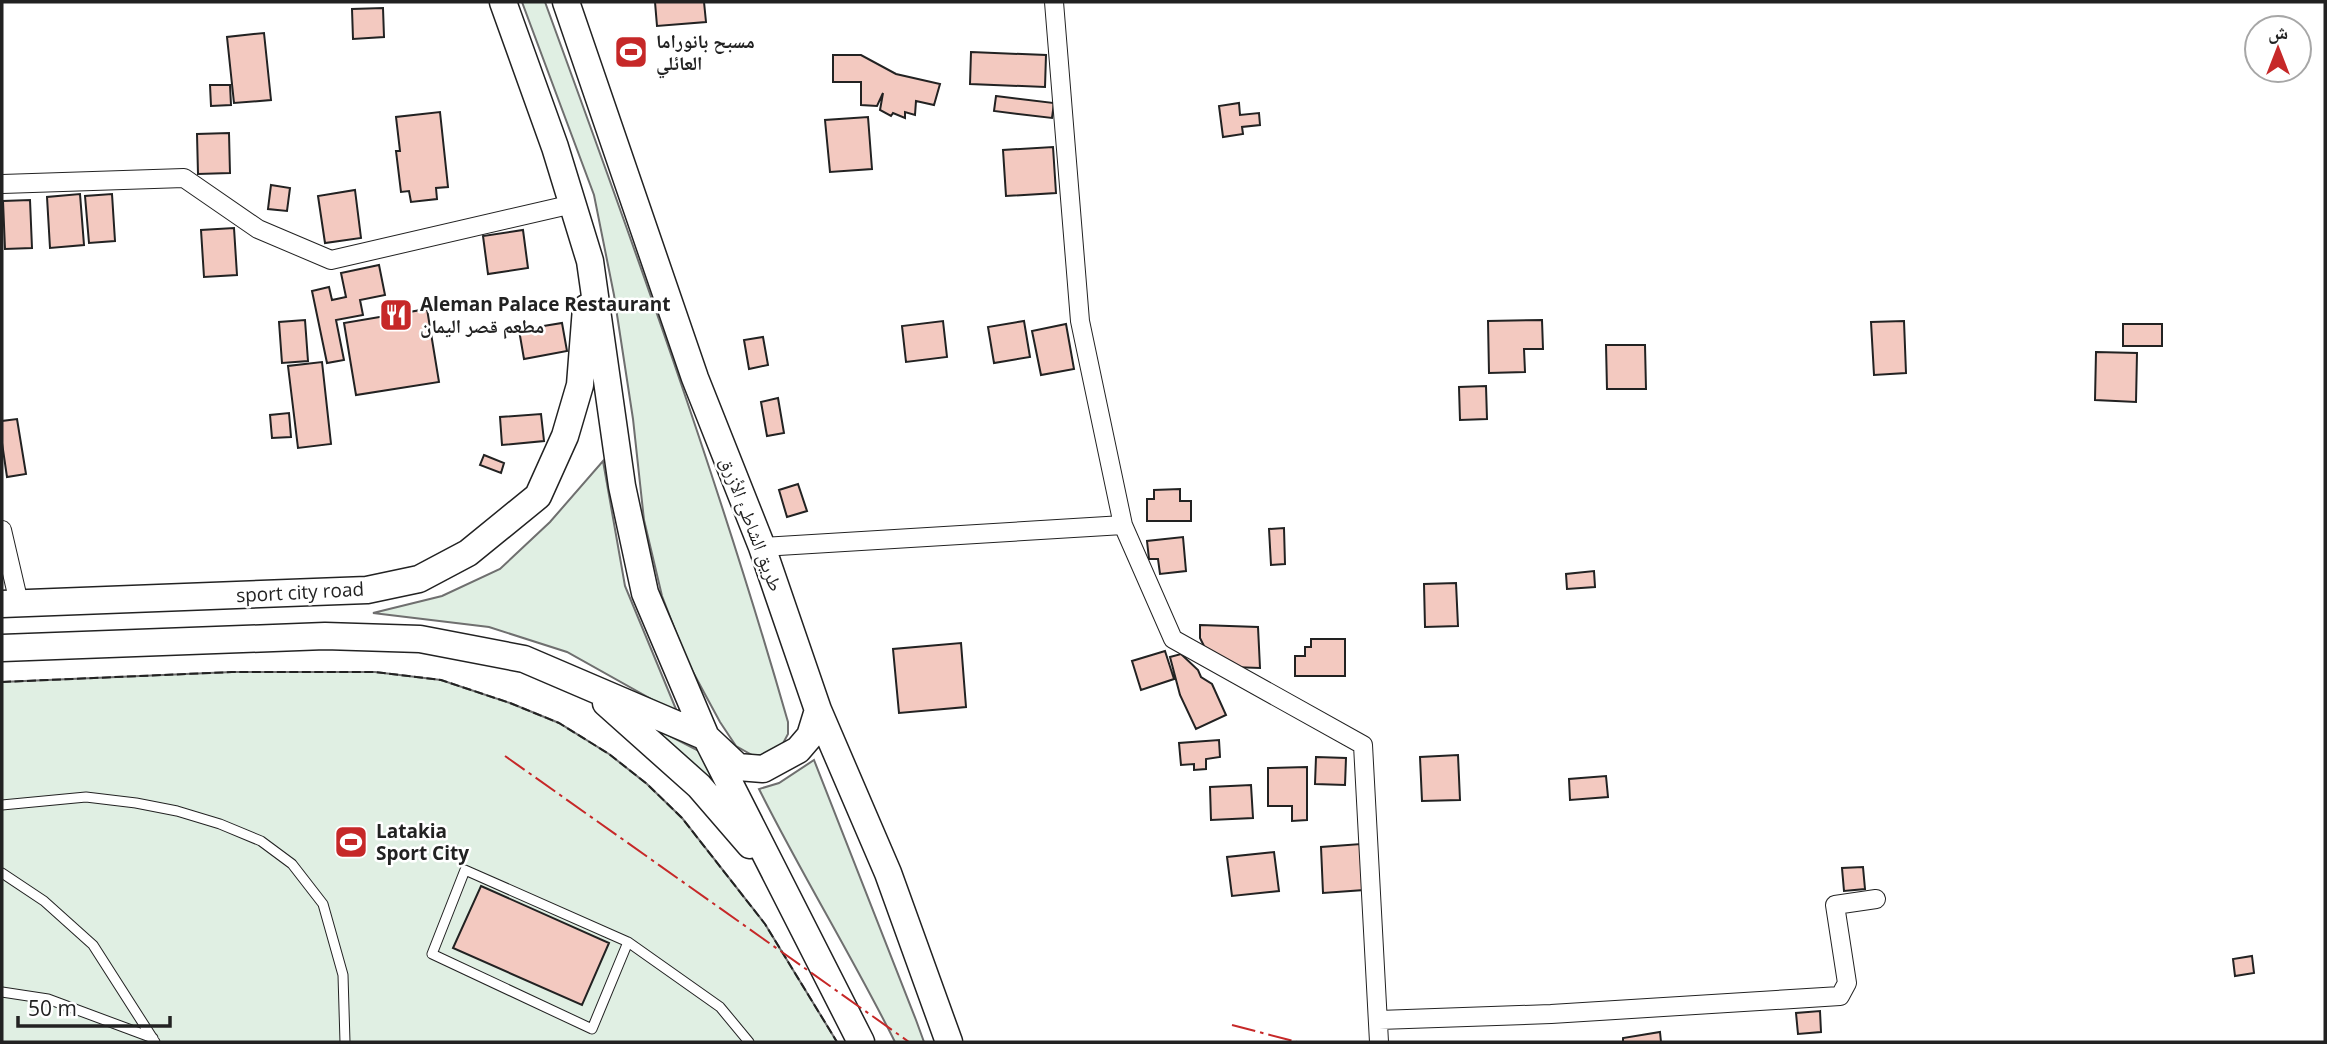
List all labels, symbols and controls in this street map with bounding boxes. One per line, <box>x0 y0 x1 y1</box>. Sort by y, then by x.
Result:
north arrow <box>2243 14 2313 84</box>
text: ش <box>2268 19 2288 45</box>
place label: مسبح بانوراما العائلي <box>656 28 755 79</box>
sports icon: مسبح بانوراما العائلي <box>612 33 650 71</box>
place label: Aleman Palace Restaurant مطعم قصر اليمان <box>420 291 671 339</box>
restaurant icon: Aleman Palace Restaurant مطعم قصر اليمان <box>377 296 415 334</box>
street label: طريق الشاطئ الأزرق <box>714 453 790 595</box>
street label: sport city road <box>235 576 365 608</box>
place label: Latakia Sport City <box>376 818 469 866</box>
sports icon: Latakia Sport City <box>332 823 370 861</box>
scale bar <box>18 984 170 1028</box>
text: 50 m <box>28 994 77 1022</box>

